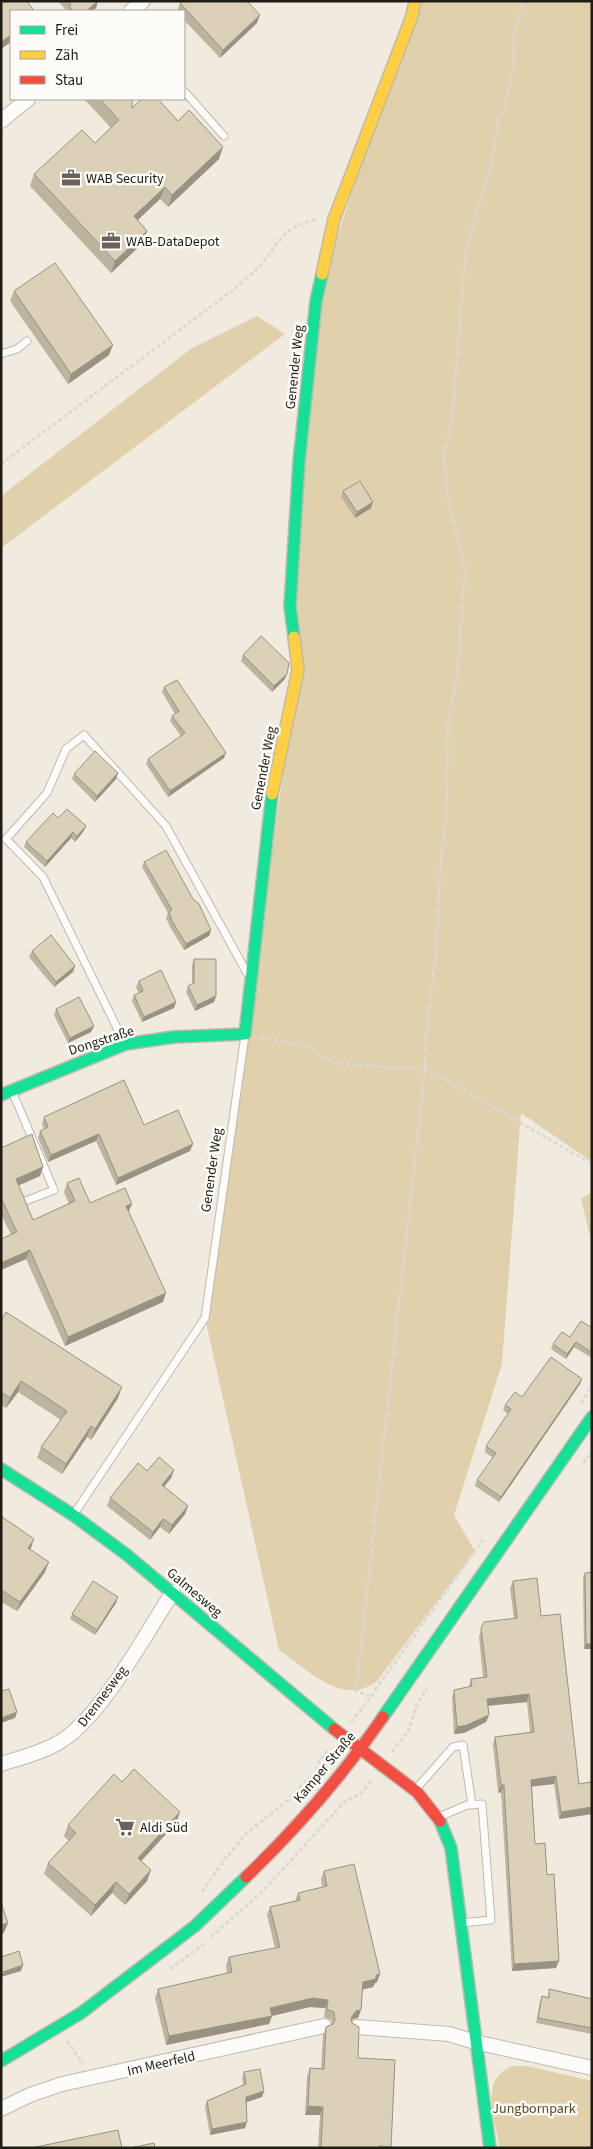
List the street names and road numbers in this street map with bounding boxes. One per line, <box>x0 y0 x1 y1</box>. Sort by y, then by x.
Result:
street label: Genender Weg <box>281 324 309 410</box>
street label: Genender Weg <box>246 725 282 812</box>
street label: Dongstraße <box>66 1021 137 1061</box>
street label: Genender Weg <box>196 1127 228 1214</box>
street label: Galmesweg <box>162 1563 227 1622</box>
street label: Drennesweg <box>73 1662 133 1731</box>
street label: Kamper Straße <box>289 1728 361 1808</box>
street label: Im Meerfeld <box>125 2046 197 2082</box>

